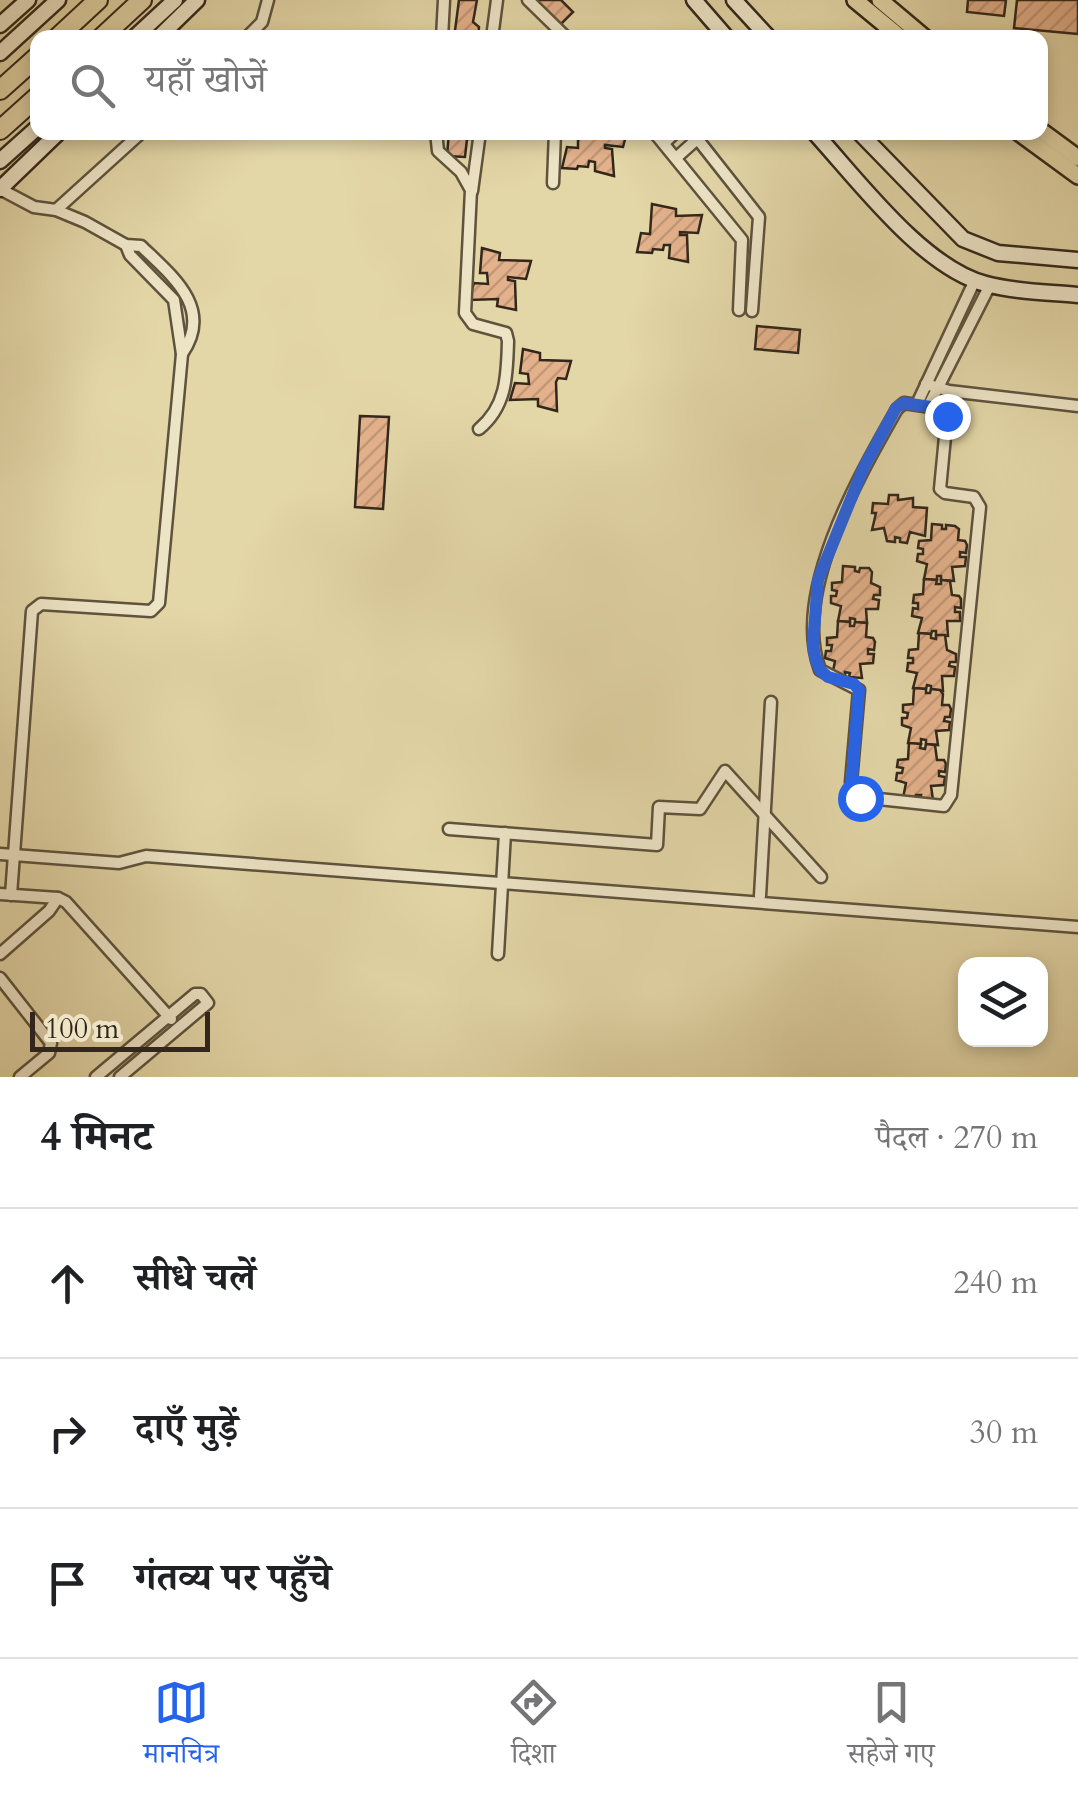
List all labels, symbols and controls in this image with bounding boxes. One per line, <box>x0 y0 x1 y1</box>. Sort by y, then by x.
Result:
search box <box>30 30 1048 140</box>
text: यहाँ खोजें <box>145 54 266 106</box>
icon: search <box>65 58 120 113</box>
route end <box>925 394 971 440</box>
route start <box>838 776 884 822</box>
map controls <box>958 957 1048 1047</box>
button: layers <box>958 957 1048 1047</box>
scale bar <box>30 1007 210 1052</box>
text: 100 m <box>45 1010 119 1048</box>
text: 4 मिनट <box>40 1108 152 1165</box>
text: पैदल · 270 m <box>876 1116 1038 1160</box>
text: सीधे चलें <box>135 1252 255 1304</box>
icon: ahead <box>40 1256 95 1311</box>
text: 240 m <box>953 1261 1038 1305</box>
text: दाएँ मुड़ें <box>135 1402 238 1454</box>
icon: right <box>40 1406 95 1461</box>
text: 30 m <box>970 1411 1038 1455</box>
text: गंतव्य पर पहुँचे <box>135 1552 331 1604</box>
icon: arrive <box>40 1556 95 1611</box>
tab: मानचित्र <box>143 1675 219 1781</box>
tab: दिशा <box>506 1675 561 1781</box>
tab: सहेजे गए <box>848 1675 935 1781</box>

